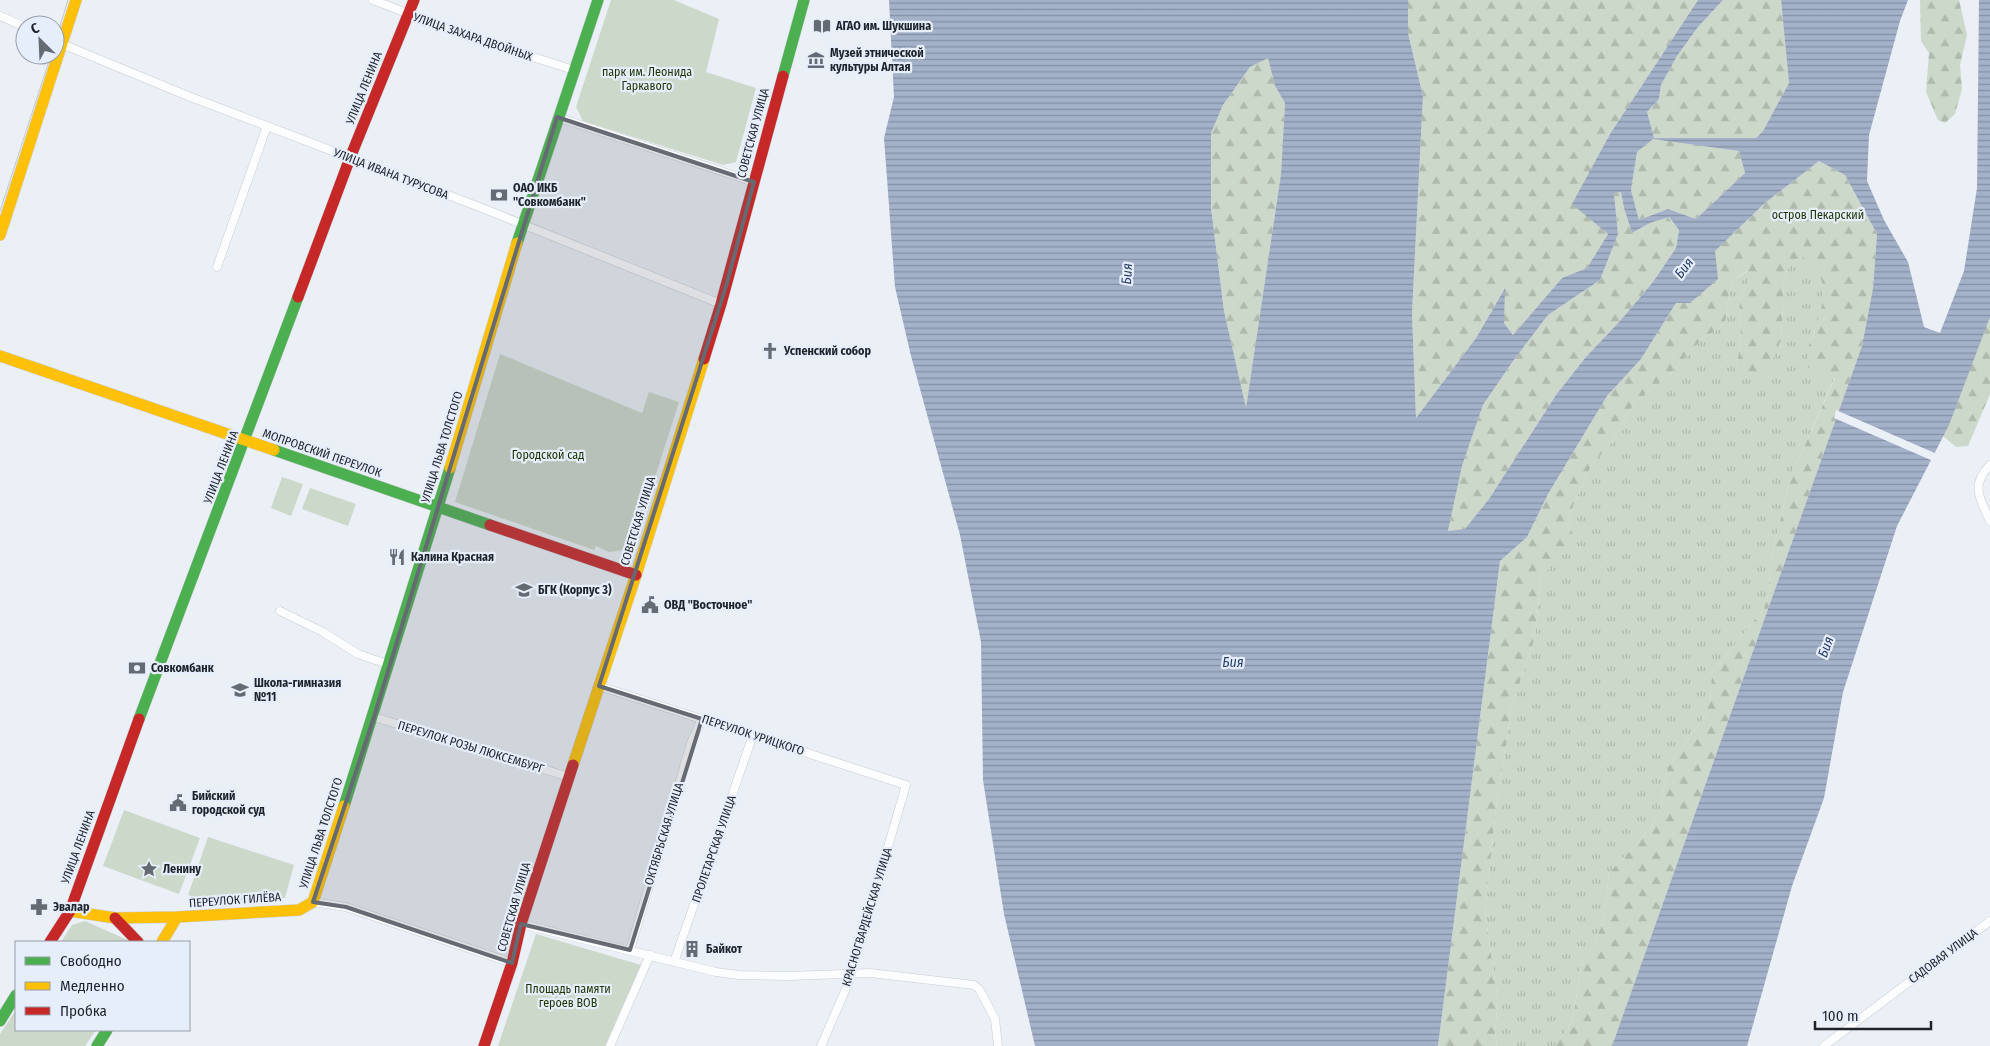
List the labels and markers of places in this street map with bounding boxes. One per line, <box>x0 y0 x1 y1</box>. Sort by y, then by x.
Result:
library icon: АГАО им. Шукшина <box>812 16 832 36</box>
place label: АГАО им. Шукшина <box>835 19 931 33</box>
place label: Музей этнической культуры Алтая <box>830 46 924 74</box>
museum icon: Музей этнической культуры Алтая <box>806 50 826 70</box>
place label: ОАО ИКБ "Совкомбанк" <box>513 181 586 209</box>
bank icon: ОАО ИКБ "Совкомбанк" <box>489 185 509 205</box>
church icon: Успенский собор <box>760 341 780 361</box>
place label: Успенский собор <box>783 344 872 358</box>
restaurant icon: Калина Красная <box>387 547 407 567</box>
place label: Калина Красная <box>411 550 494 564</box>
school or university icon: БГК (Корпус 3) <box>514 580 534 600</box>
place label: БГК (Корпус 3) <box>538 583 612 597</box>
public building icon: ОВД "Восточное" <box>640 595 660 615</box>
place label: ОВД "Восточное" <box>664 598 752 612</box>
bank icon: Совкомбанк <box>127 658 147 678</box>
place label: Совкомбанк <box>151 661 215 675</box>
place label: Школа-гимназия №11 <box>254 676 341 704</box>
school or university icon: Школа-гимназия №11 <box>230 680 250 700</box>
place label: Бийский городской суд <box>192 789 265 817</box>
public building icon: Бийский городской суд <box>168 793 188 813</box>
place icon: Ленину <box>139 859 159 879</box>
place label: Ленину <box>163 862 201 876</box>
pharmacy icon: Эвалар <box>29 897 49 917</box>
place label: Эвалар <box>53 900 90 914</box>
building icon: Байкот <box>682 939 702 959</box>
place label: Байкот <box>706 942 743 956</box>

